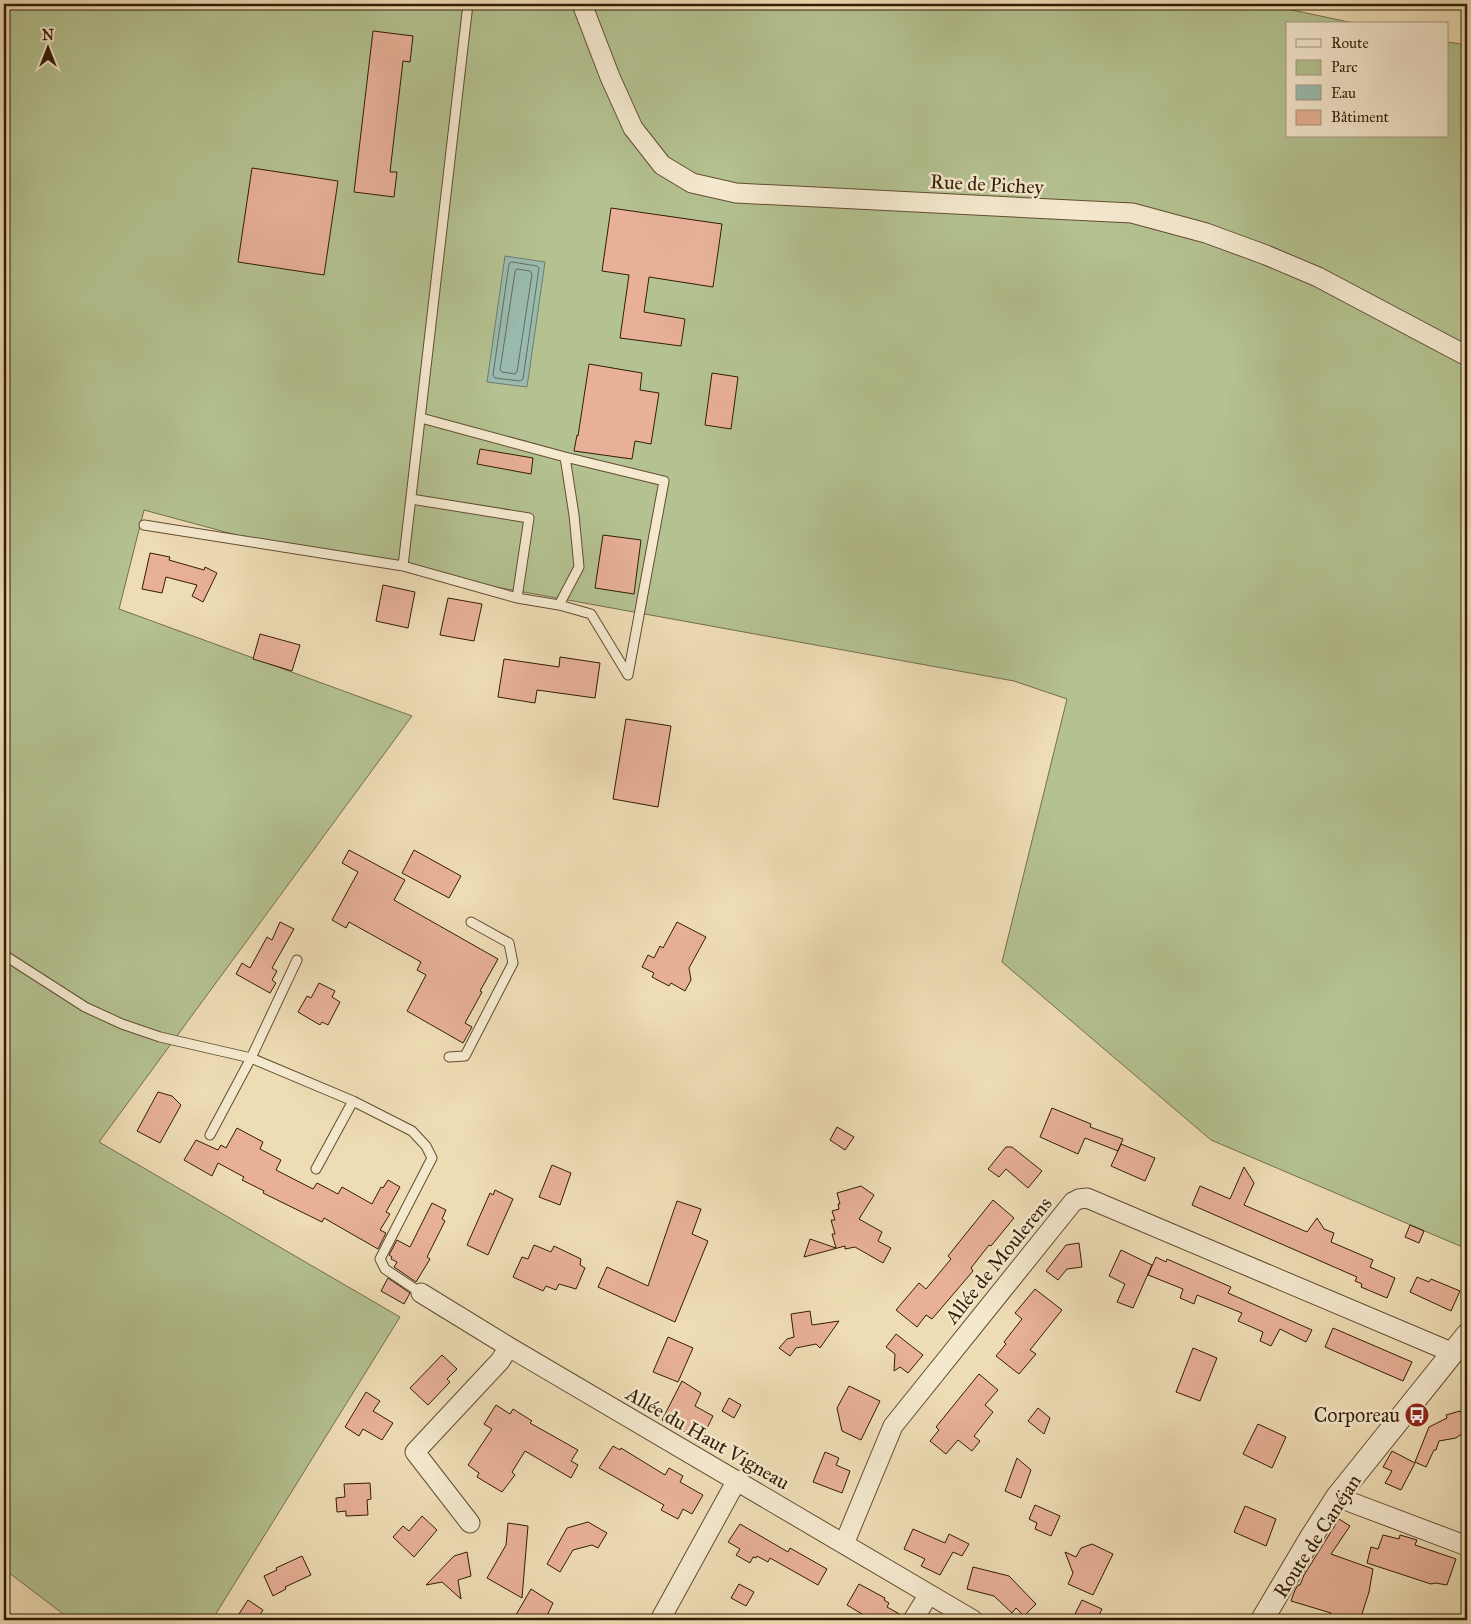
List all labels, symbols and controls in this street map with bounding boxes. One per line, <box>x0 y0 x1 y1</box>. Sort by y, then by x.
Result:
north arrow <box>22 22 72 72</box>
legend <box>1286 22 1448 138</box>
text: N <box>42 27 54 44</box>
text: Route <box>1331 34 1369 52</box>
text: Parc <box>1331 58 1358 76</box>
text: Eau <box>1331 84 1356 102</box>
text: Bâtiment <box>1331 108 1390 126</box>
street label: Rue de Pichey <box>930 169 1045 199</box>
street label: Allée de Moulerens <box>939 1192 1057 1329</box>
street label: Allée du Haut Vigneau <box>621 1381 794 1496</box>
bus stop icon: Corporeau <box>1404 1402 1430 1428</box>
place label: Corporeau <box>1314 1403 1400 1427</box>
street label: Route de Canéjan <box>1268 1470 1366 1602</box>

